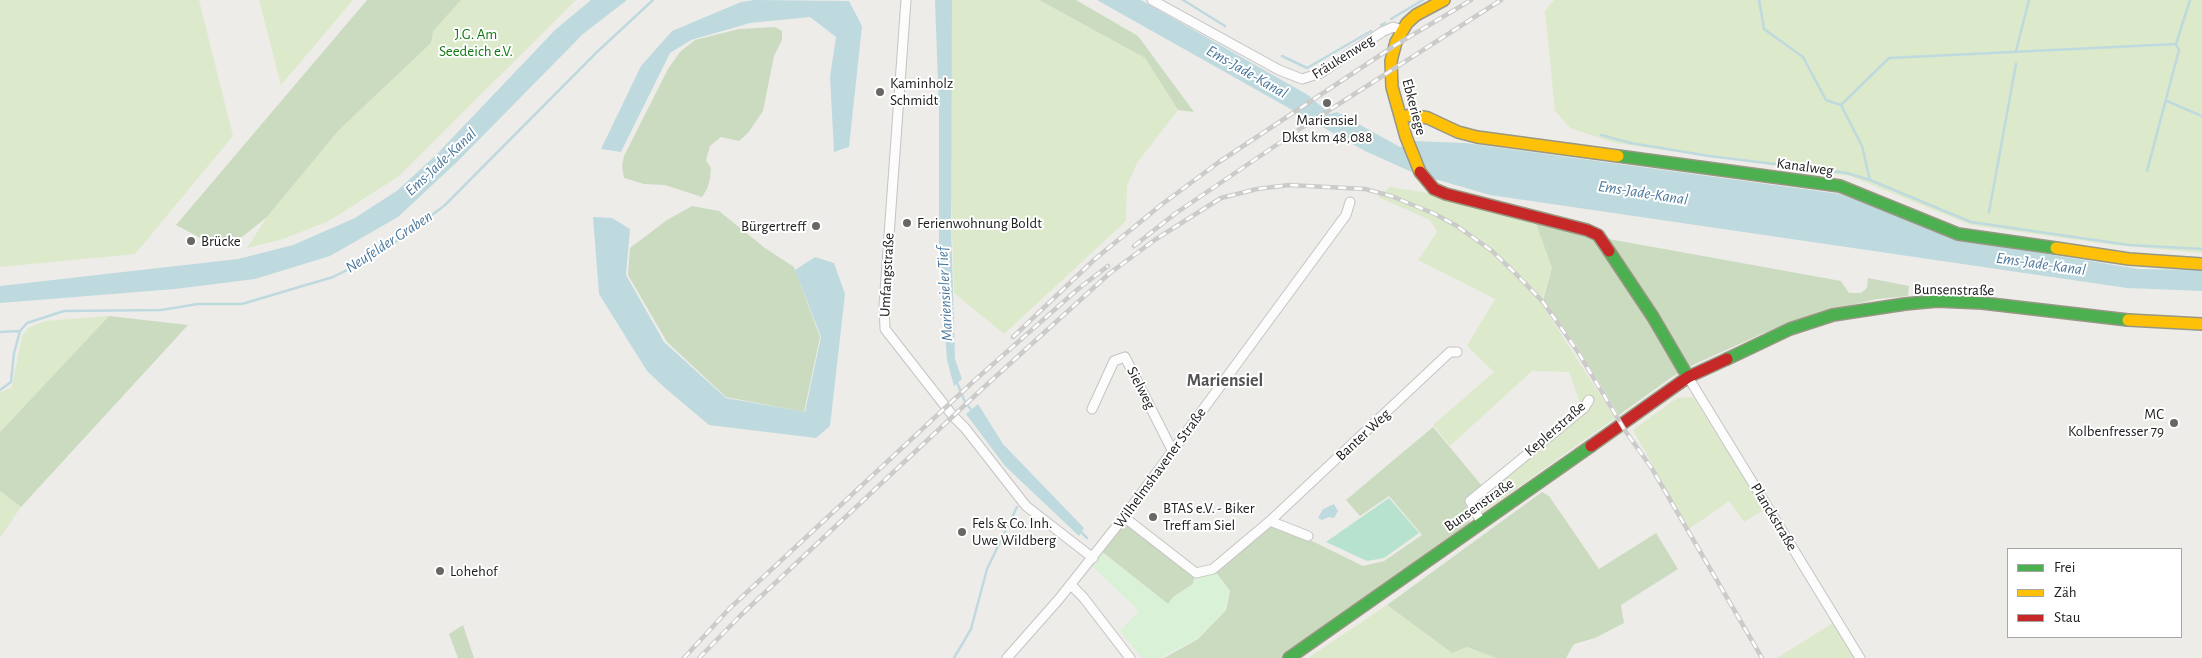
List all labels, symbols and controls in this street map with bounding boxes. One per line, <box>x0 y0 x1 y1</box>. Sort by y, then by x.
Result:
park label: J.G. Am Seedeich e.V. <box>439 25 513 60</box>
street label: Fräukenweg <box>1308 31 1378 83</box>
water label: Ems-Jade-Kanal <box>1203 41 1291 103</box>
place label: Kaminholz Schmidt <box>890 74 953 109</box>
street label: Ebkeriege <box>1398 77 1430 137</box>
marker: Kaminholz Schmidt <box>874 86 886 98</box>
marker: Mariensiel Dkst km 48,088 <box>1321 97 1333 109</box>
place label: Mariensiel Dkst km 48,088 <box>1282 111 1372 146</box>
water label: Ems-Jade-Kanal <box>401 124 481 200</box>
street label: Kanalweg <box>1775 154 1835 180</box>
water label: Ems-Jade-Kanal <box>1597 176 1689 210</box>
water label: Neufelder Graben <box>342 207 436 277</box>
place label: Ferienwohnung Boldt <box>917 214 1042 232</box>
place label: Bürgertreff <box>741 217 806 235</box>
marker: Ferienwohnung Boldt <box>901 217 913 229</box>
marker: Bürgertreff <box>810 220 822 232</box>
place label: Brücke <box>201 232 241 250</box>
street label: Umfangstraße <box>876 232 898 318</box>
marker: Brücke <box>185 235 197 247</box>
water label: Mariensieler Tief <box>933 246 957 342</box>
water label: Ems-Jade-Kanal <box>1995 248 2087 280</box>
street label: Bunsenstraße <box>1914 280 1994 300</box>
street label: Sielweg <box>1123 364 1159 412</box>
district label: Mariensiel <box>1187 370 1263 392</box>
street label: Keplerstraße <box>1521 398 1589 460</box>
street label: Wilhelmshavener Straße <box>1110 404 1210 532</box>
street label: Banter Weg <box>1332 405 1394 465</box>
place label: MC Kolbenfresser 79 <box>2068 405 2164 440</box>
marker: MC Kolbenfresser 79 <box>2168 417 2180 429</box>
street label: Bunsenstraße <box>1441 474 1517 536</box>
street label: Planckstraße <box>1747 480 1801 554</box>
place label: BTAS e.V. - Biker Treff am Siel <box>1163 499 1254 534</box>
marker: BTAS e.V. - Biker Treff am Siel <box>1147 511 1159 523</box>
place label: Fels & Co. Inh. Uwe Wildberg <box>972 514 1056 549</box>
marker: Fels & Co. Inh. Uwe Wildberg <box>956 526 968 538</box>
legend <box>2007 548 2182 638</box>
text: Frei <box>2054 560 2075 575</box>
place label: Lohehof <box>450 562 498 580</box>
marker: Lohehof <box>434 565 446 577</box>
text: Zäh <box>2054 585 2077 600</box>
text: Stau <box>2054 610 2080 625</box>

